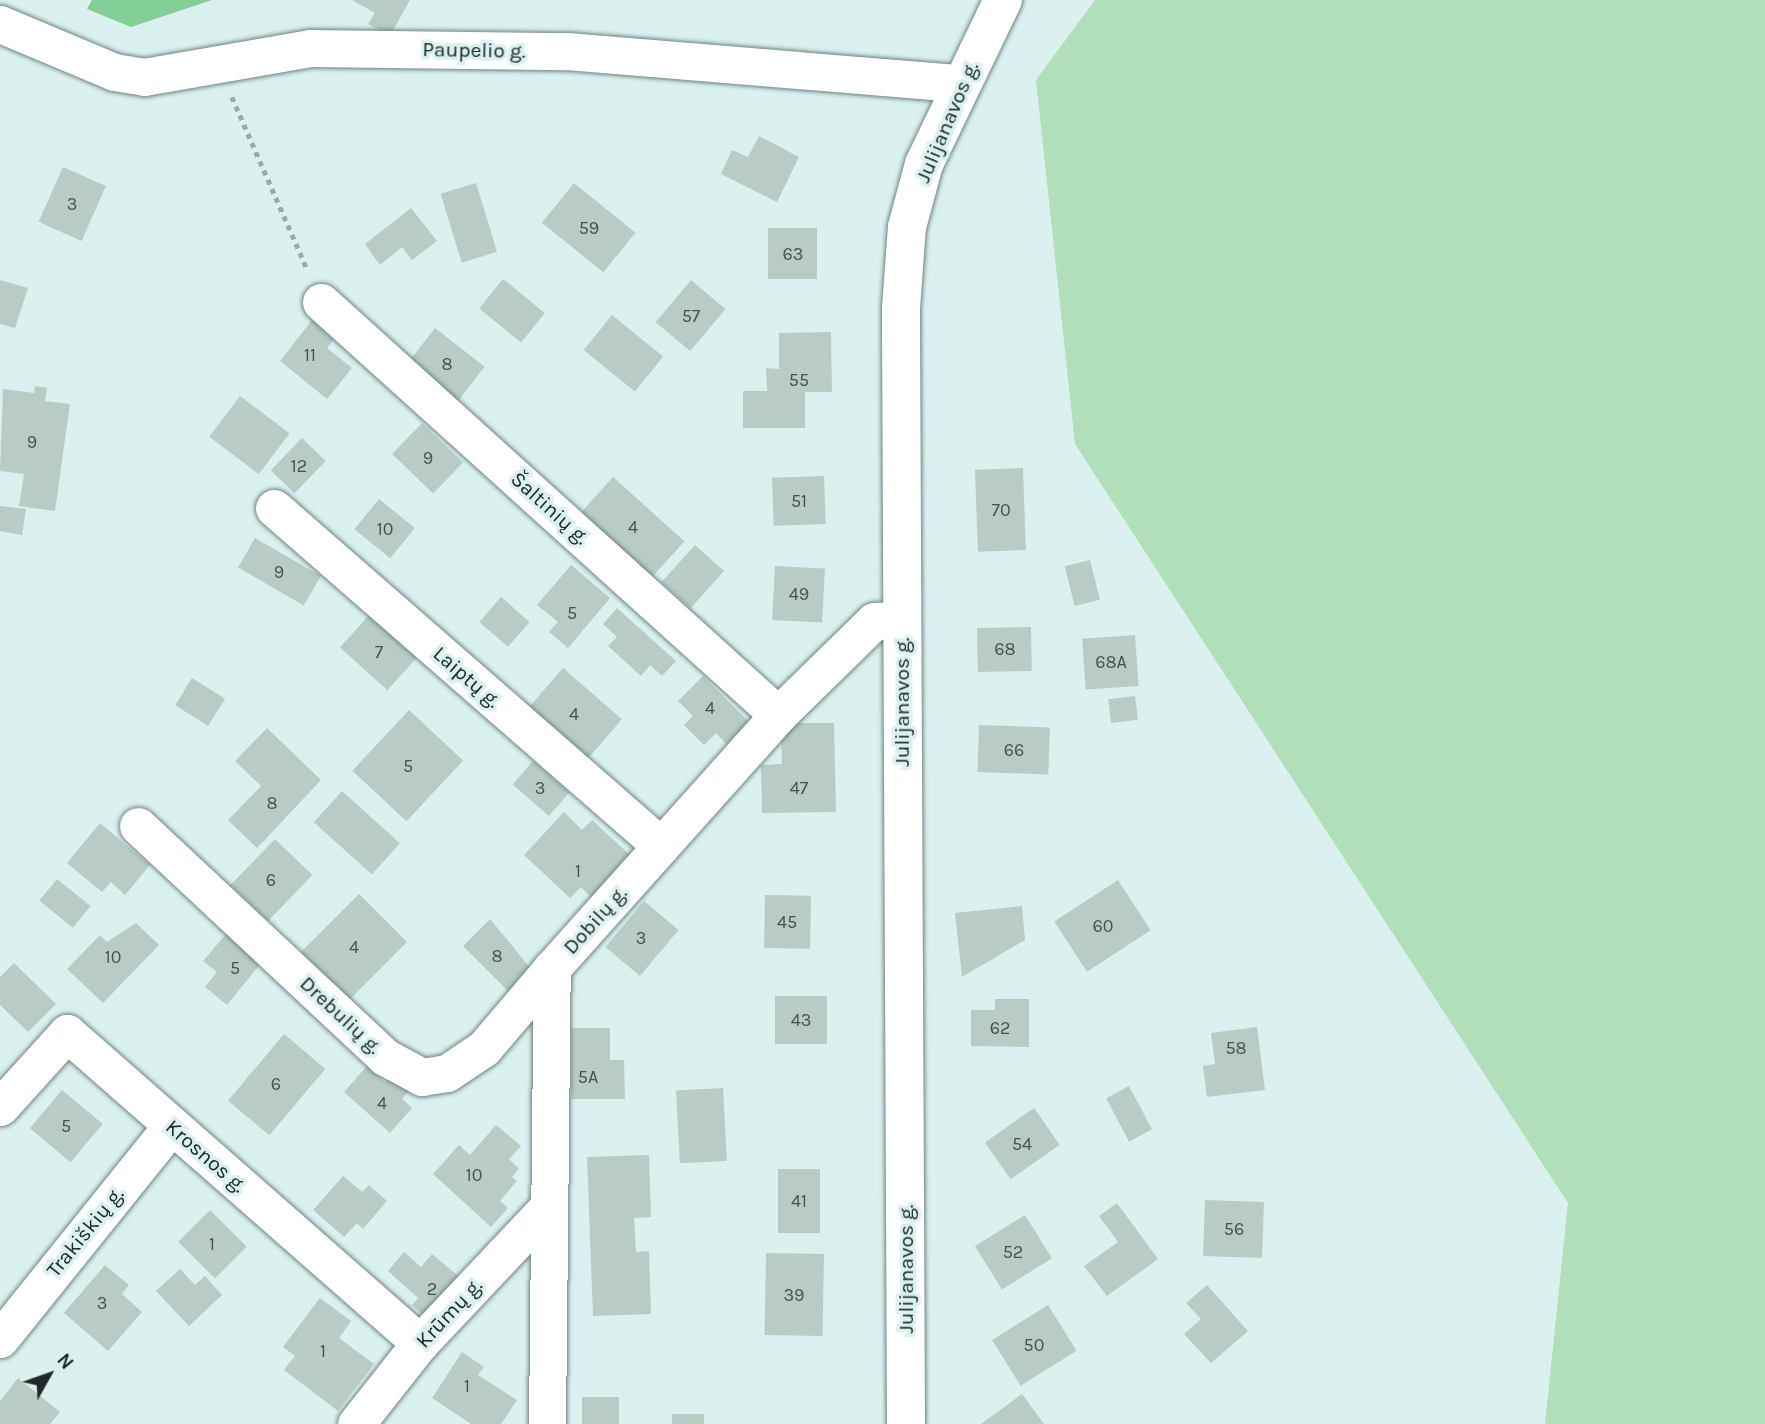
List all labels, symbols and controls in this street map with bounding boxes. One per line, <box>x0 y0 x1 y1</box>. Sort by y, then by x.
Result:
street label: Paupelio g. <box>422 37 526 63</box>
street label: Julijanavos g. <box>910 58 984 186</box>
house number: 3 <box>67 193 77 215</box>
house number: 59 <box>579 217 599 239</box>
house number: 63 <box>783 243 803 265</box>
house number: 57 <box>682 305 700 327</box>
house number: 11 <box>304 344 316 366</box>
house number: 8 <box>441 353 453 375</box>
house number: 55 <box>789 369 809 391</box>
house number: 9 <box>27 431 37 453</box>
house number: 9 <box>423 447 433 469</box>
house number: 12 <box>291 455 307 477</box>
street label: Šaltinių g. <box>506 466 594 550</box>
house number: 51 <box>791 490 807 512</box>
house number: 70 <box>991 499 1011 521</box>
house number: 4 <box>628 516 638 538</box>
house number: 10 <box>377 518 393 540</box>
house number: 9 <box>274 561 284 583</box>
house number: 49 <box>789 583 809 605</box>
house number: 5 <box>567 602 577 624</box>
street label: Julijanavos g. <box>889 637 915 767</box>
house number: 68 <box>994 638 1016 660</box>
house number: 7 <box>375 641 383 663</box>
street label: Laiptų g. <box>428 641 506 713</box>
house number: 68A <box>1095 651 1127 673</box>
house number: 4 <box>705 697 715 719</box>
house number: 4 <box>569 703 579 725</box>
house number: 66 <box>1004 739 1024 761</box>
house number: 5 <box>403 755 413 777</box>
house number: 3 <box>535 777 545 799</box>
house number: 47 <box>790 777 808 799</box>
house number: 8 <box>266 792 278 814</box>
house number: 1 <box>575 860 581 882</box>
house number: 6 <box>266 869 276 891</box>
street label: Dobilų g. <box>558 881 632 959</box>
house number: 45 <box>777 911 797 933</box>
house number: 60 <box>1093 915 1113 937</box>
house number: 3 <box>636 927 646 949</box>
house number: 4 <box>349 936 359 958</box>
house number: 8 <box>491 945 503 967</box>
house number: 10 <box>105 946 121 968</box>
house number: 5 <box>230 957 240 979</box>
street label: Drebulių g. <box>295 971 387 1059</box>
house number: 43 <box>791 1009 811 1031</box>
house number: 62 <box>990 1017 1010 1039</box>
house number: 58 <box>1225 1037 1247 1059</box>
house number: 5A <box>578 1066 598 1088</box>
house number: 6 <box>271 1073 281 1095</box>
house number: 4 <box>377 1092 387 1114</box>
street label: Krosnos g. <box>161 1114 251 1198</box>
house number: 5 <box>61 1115 71 1137</box>
house number: 54 <box>1012 1133 1032 1155</box>
house number: 10 <box>466 1164 482 1186</box>
street label: Trakiškių g. <box>41 1182 129 1282</box>
house number: 41 <box>791 1190 807 1212</box>
street label: Julijanavos g. <box>893 1204 919 1334</box>
house number: 56 <box>1224 1218 1244 1240</box>
house number: 1 <box>209 1233 215 1255</box>
house number: 52 <box>1003 1241 1023 1263</box>
street label: Krūmų g. <box>410 1273 488 1353</box>
house number: 2 <box>427 1278 437 1300</box>
house number: 39 <box>783 1284 805 1306</box>
house number: 3 <box>97 1292 107 1314</box>
house number: 50 <box>1024 1334 1044 1356</box>
north arrow <box>14 1340 84 1410</box>
house number: 1 <box>320 1340 326 1362</box>
text: N <box>52 1349 78 1374</box>
house number: 1 <box>464 1375 470 1397</box>

